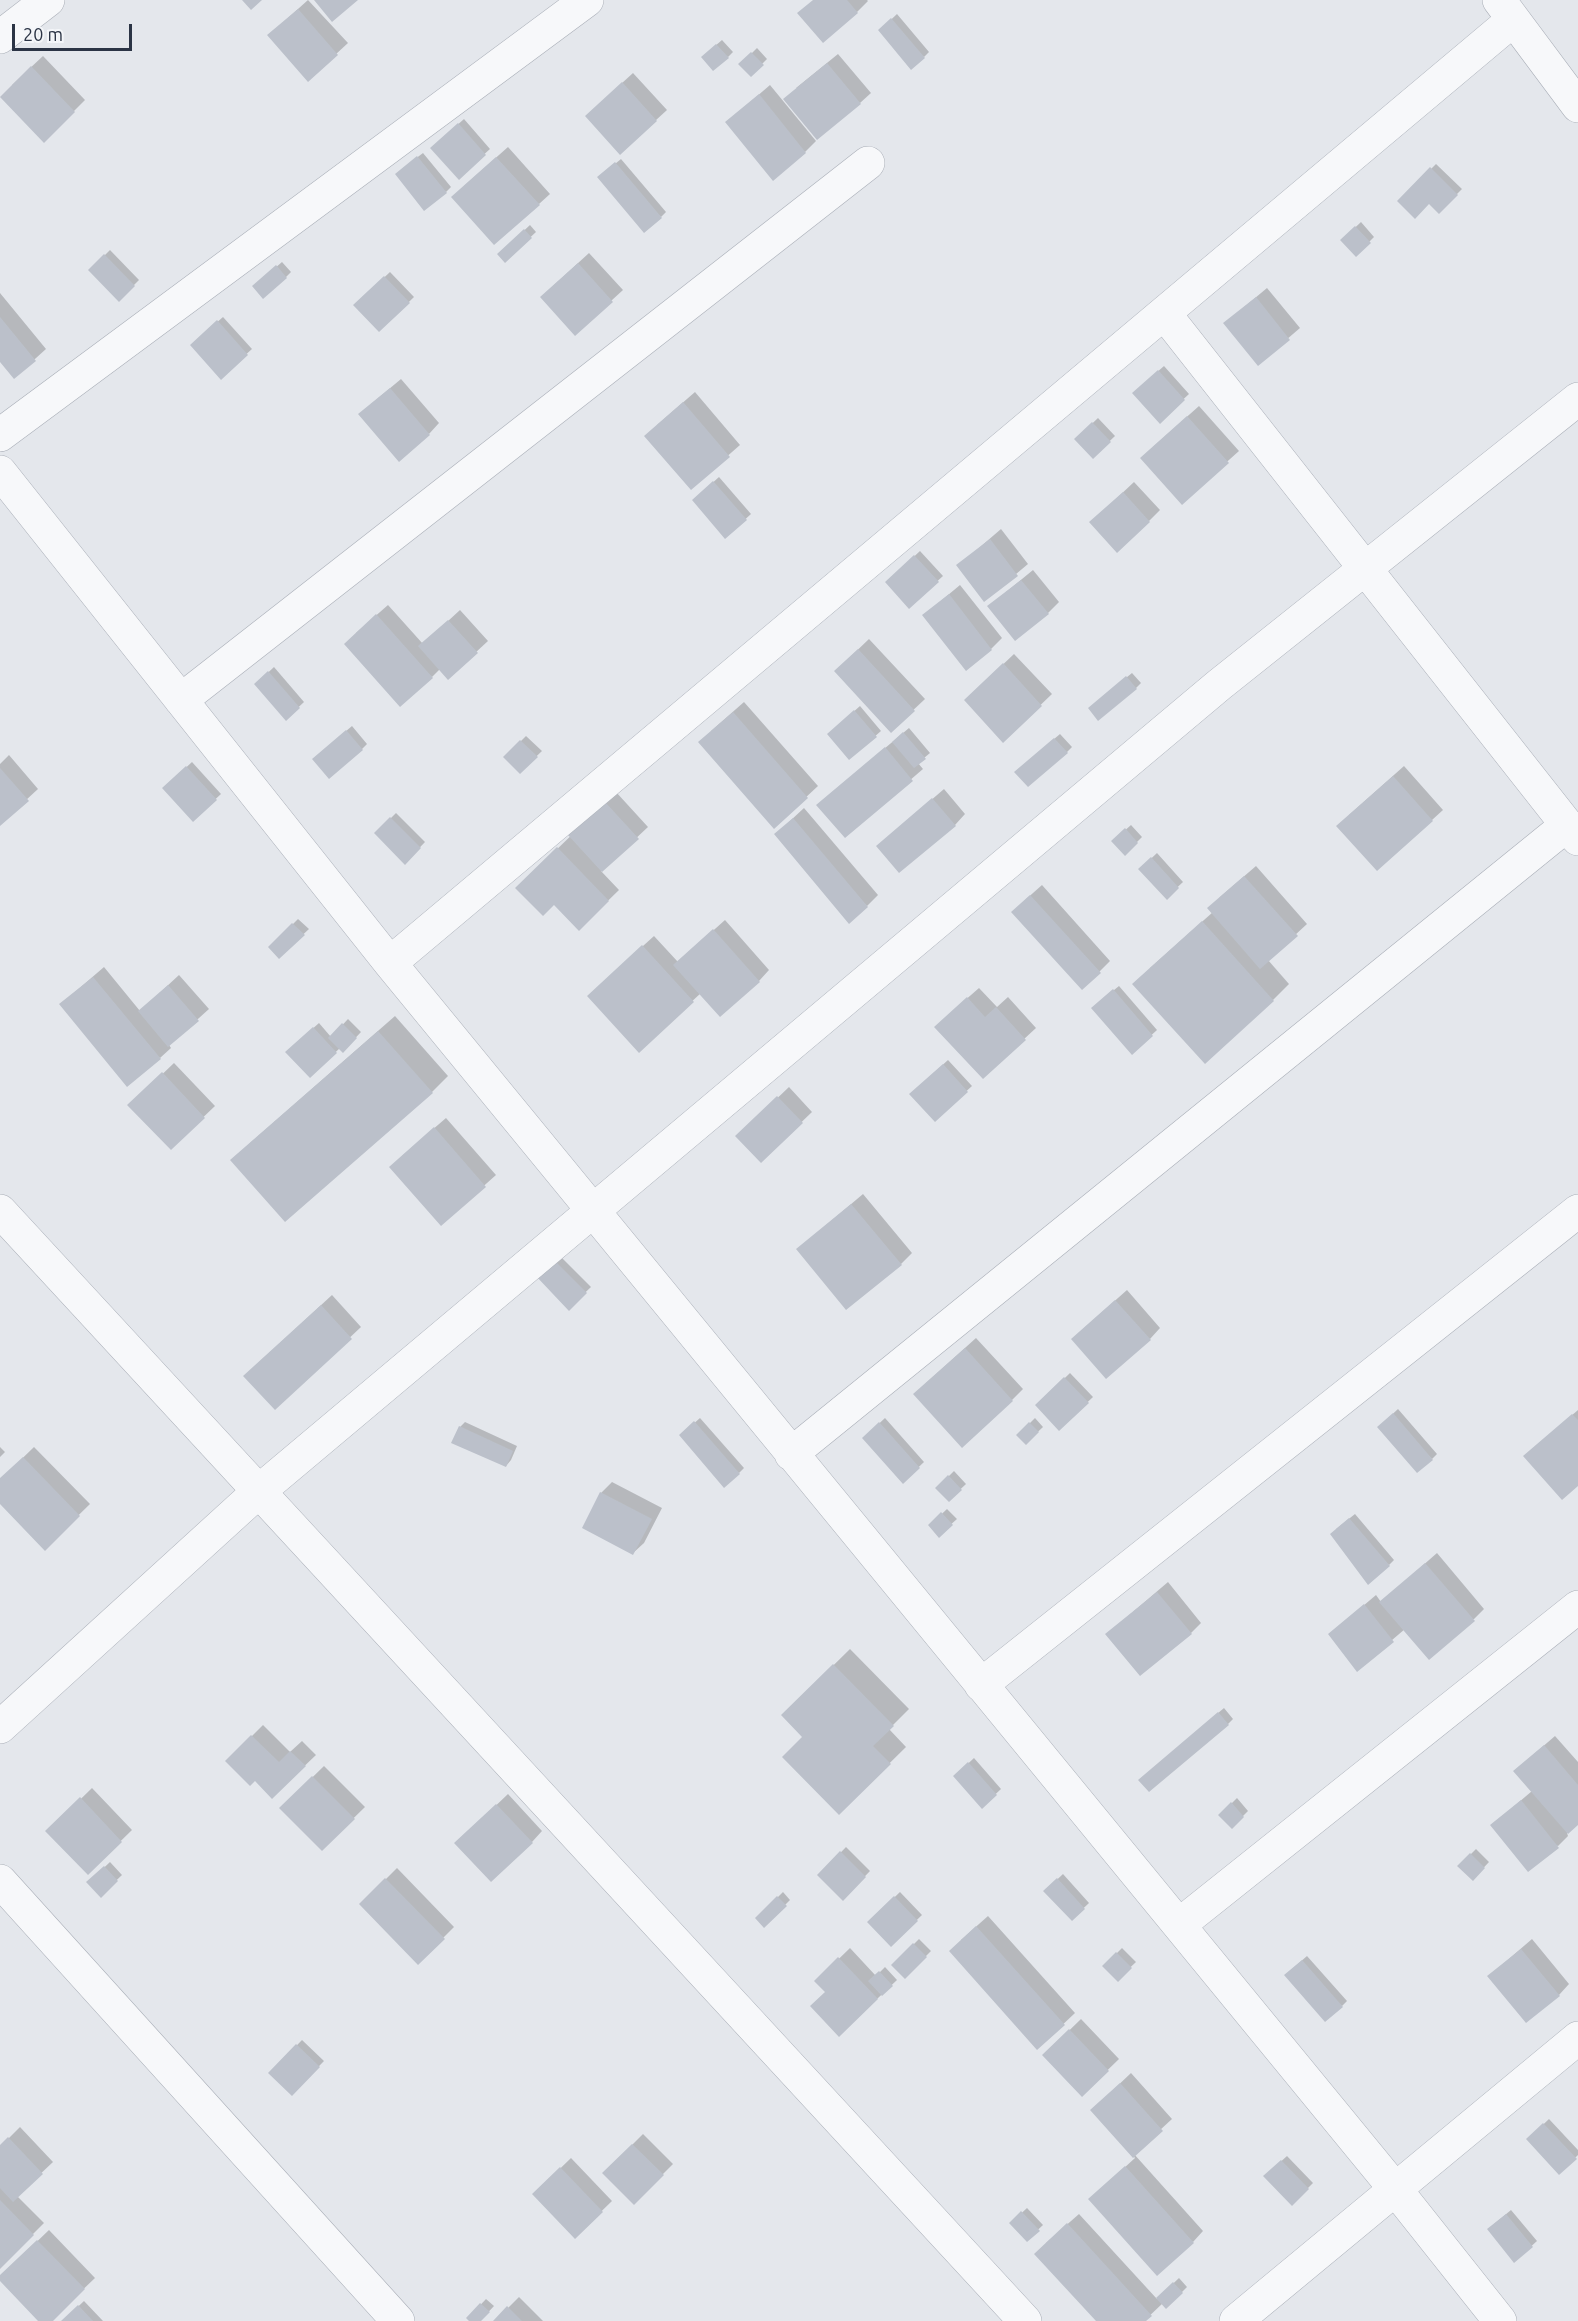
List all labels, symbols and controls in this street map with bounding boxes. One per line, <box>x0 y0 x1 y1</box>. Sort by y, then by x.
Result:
scale bar <box>15 12 135 50</box>
text: 20 m <box>23 24 63 44</box>

